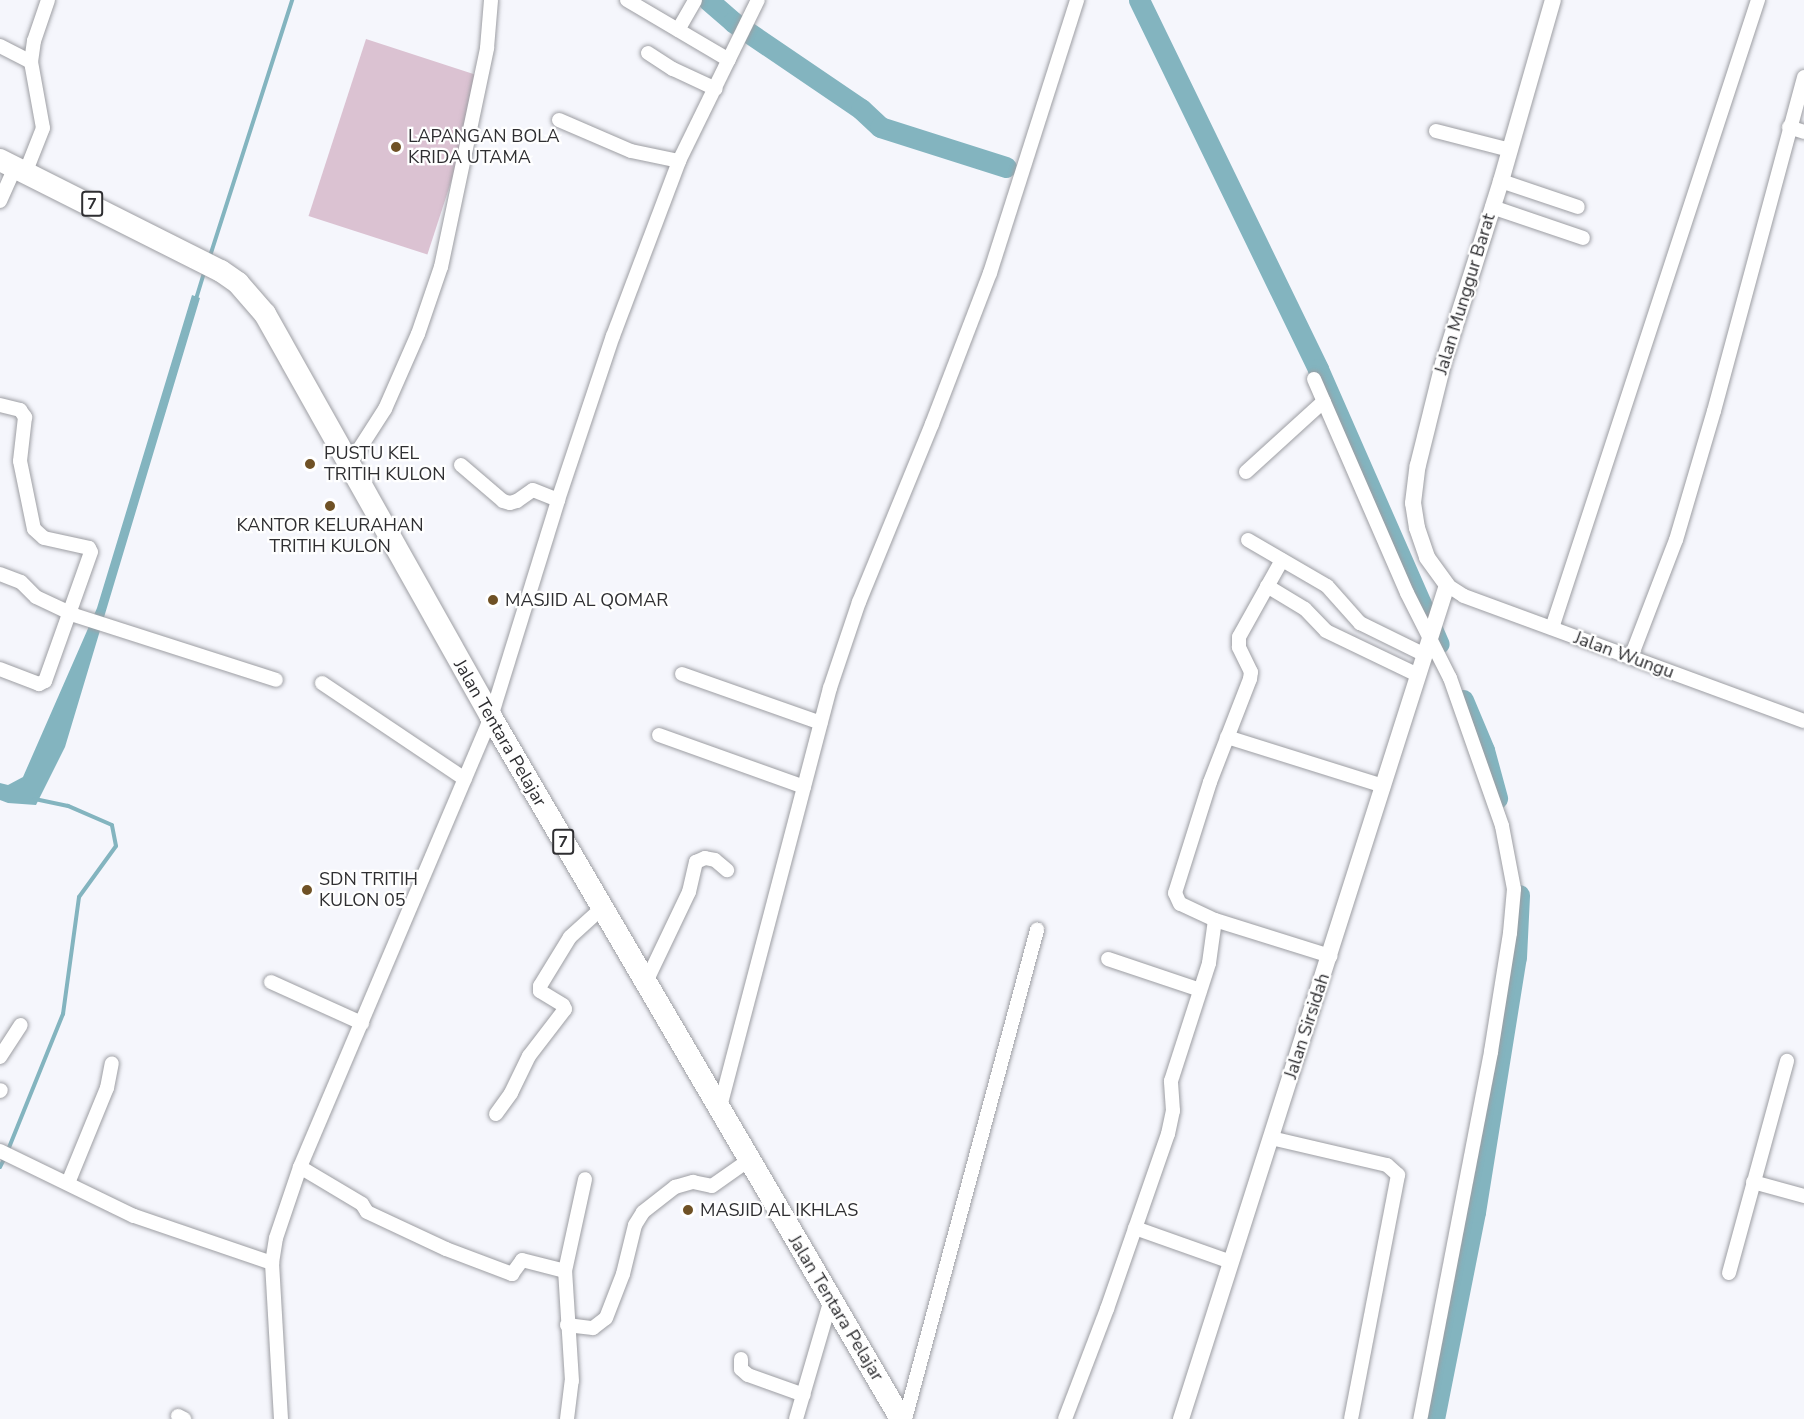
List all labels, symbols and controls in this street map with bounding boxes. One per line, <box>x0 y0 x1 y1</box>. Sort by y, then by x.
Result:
place label: LAPANGAN BOLA KRIDA UTAMA <box>408 126 560 168</box>
marker: LAPANGAN BOLA KRIDA UTAMA <box>389 140 403 154</box>
road number: 7 <box>80 191 104 217</box>
street label: Jalan Munggur Barat <box>1430 211 1500 377</box>
place label: PUSTU KEL TRITIH KULON <box>324 443 446 486</box>
marker: PUSTU KEL TRITIH KULON <box>301 455 319 473</box>
marker: KANTOR KELURAHAN TRITIH KULON <box>323 499 337 513</box>
place label: KANTOR KELURAHAN TRITIH KULON <box>237 515 423 558</box>
place label: MASJID AL QOMAR <box>505 589 668 611</box>
marker: MASJID AL QOMAR <box>486 593 500 607</box>
street label: Jalan Wungu <box>1571 627 1677 683</box>
street label: Jalan Tentara Pelajar <box>449 656 551 810</box>
road number: 7 <box>551 829 575 855</box>
place label: SDN TRITIH KULON 05 <box>319 869 418 912</box>
marker: SDN TRITIH KULON 05 <box>300 883 314 897</box>
street label: Jalan Sirsidah <box>1280 970 1334 1082</box>
place label: MASJID AL IKHLAS <box>700 1199 858 1221</box>
marker: MASJID AL IKHLAS <box>681 1203 695 1217</box>
street label: Jalan Tentara Pelajar <box>784 1231 888 1385</box>

